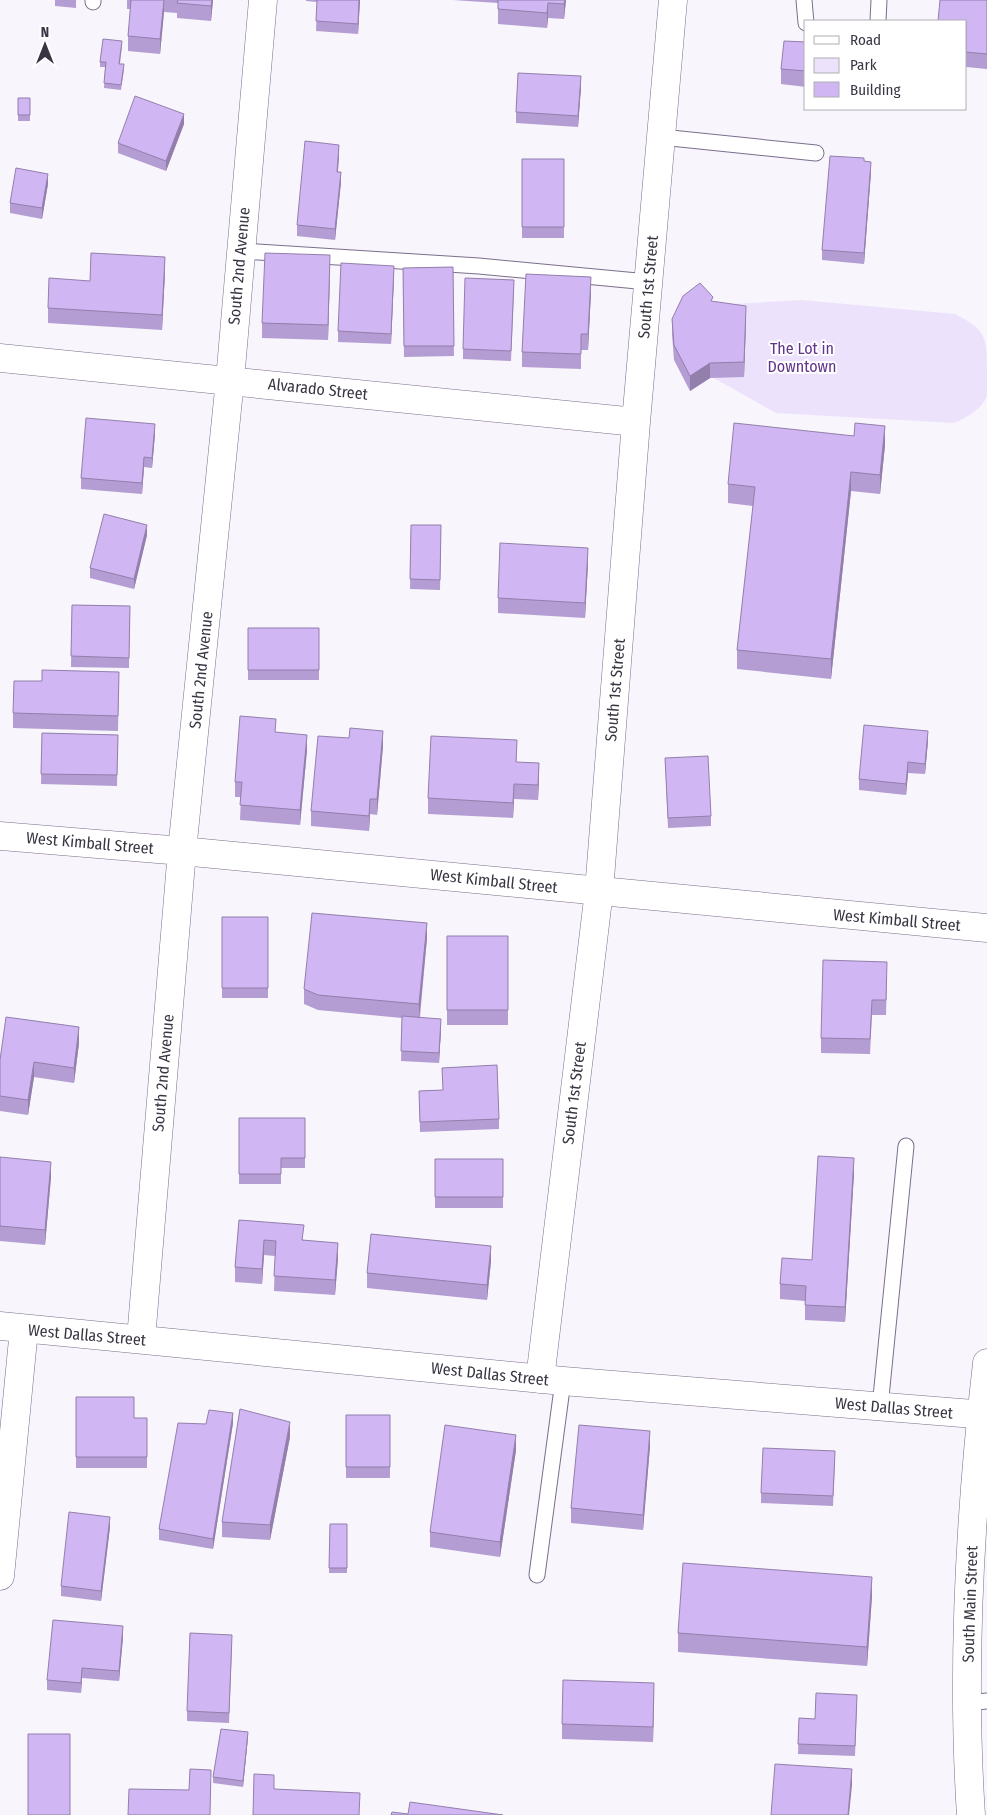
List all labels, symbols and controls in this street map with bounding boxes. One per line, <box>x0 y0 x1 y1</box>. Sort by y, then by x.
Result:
north arrow <box>20 20 70 70</box>
legend <box>804 20 967 110</box>
text: N <box>41 24 49 41</box>
text: Road <box>850 31 881 49</box>
text: Park <box>850 56 877 74</box>
text: Building <box>850 81 901 99</box>
street label: South 2nd Avenue <box>224 206 254 326</box>
street label: South 1st Street <box>634 234 662 339</box>
park label: The Lot in Downtown <box>768 339 836 376</box>
street label: Alvarado Street <box>267 374 370 404</box>
street label: South 2nd Avenue <box>185 610 217 730</box>
street label: South 1st Street <box>601 637 629 742</box>
street label: West Kimball Street <box>25 828 155 858</box>
street label: West Kimball Street <box>429 865 559 897</box>
street label: West Kimball Street <box>832 905 962 935</box>
street label: South 2nd Avenue <box>148 1013 178 1133</box>
street label: South 1st Street <box>558 1040 590 1146</box>
street label: West Dallas Street <box>27 1320 148 1350</box>
street label: West Dallas Street <box>430 1358 551 1390</box>
street label: West Dallas Street <box>834 1393 955 1423</box>
street label: South Main Street <box>958 1544 982 1663</box>

